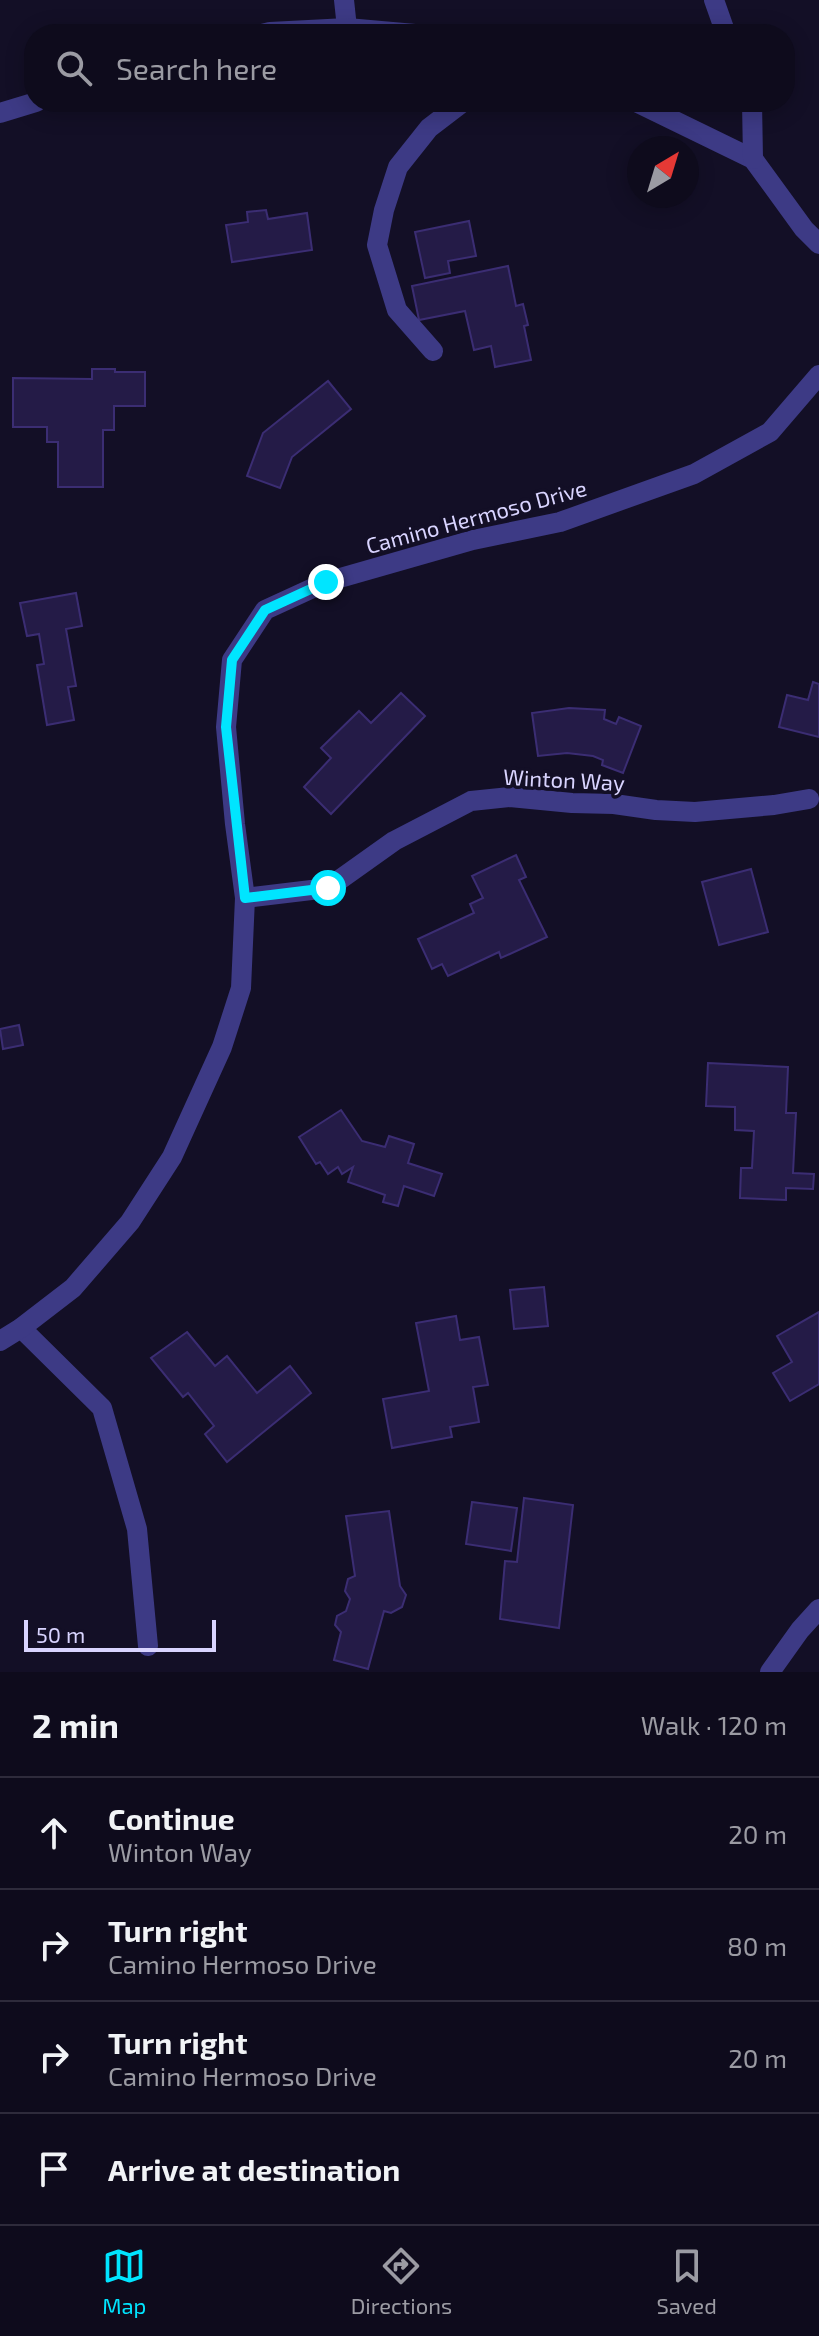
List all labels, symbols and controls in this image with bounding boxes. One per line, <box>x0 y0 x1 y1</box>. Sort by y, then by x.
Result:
search box <box>24 24 795 112</box>
icon: search <box>52 46 96 90</box>
text: Search here <box>116 50 277 86</box>
north arrow <box>627 136 699 208</box>
street label: Camino Hermoso Drive <box>363 474 589 558</box>
route end <box>308 564 344 600</box>
street label: Winton Way <box>503 763 626 795</box>
route start <box>310 870 346 906</box>
scale bar <box>24 1616 216 1652</box>
text: 50 m <box>36 1621 85 1647</box>
text: 2 min <box>32 1704 119 1745</box>
text: Walk · 120 m <box>641 1709 787 1740</box>
text: Continue <box>108 1800 235 1836</box>
icon: ahead <box>32 1811 76 1855</box>
text: 20 m <box>728 1818 787 1849</box>
text: Winton Way <box>108 1836 252 1867</box>
text: Turn right <box>108 1912 248 1948</box>
icon: right <box>32 1923 76 1967</box>
text: 80 m <box>727 1930 787 1961</box>
text: Camino Hermoso Drive <box>108 1948 377 1979</box>
text: Turn right <box>108 2024 248 2060</box>
icon: right <box>32 2035 76 2079</box>
text: 20 m <box>728 2042 787 2073</box>
text: Camino Hermoso Drive <box>108 2060 377 2091</box>
icon: arrive <box>32 2147 76 2191</box>
text: Arrive at destination <box>108 2151 400 2187</box>
tab: Map <box>102 2244 146 2318</box>
tab: Directions <box>351 2244 452 2318</box>
tab: Saved <box>656 2244 717 2318</box>

